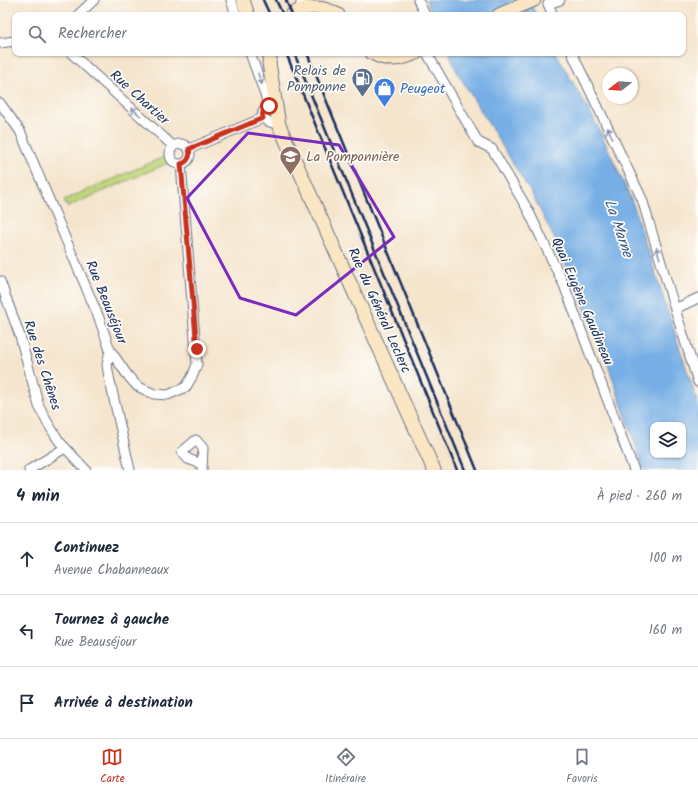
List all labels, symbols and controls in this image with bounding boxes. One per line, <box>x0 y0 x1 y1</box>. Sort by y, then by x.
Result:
search box <box>12 12 686 56</box>
text: Rechercher <box>58 22 126 46</box>
icon: search <box>26 23 48 45</box>
place label: Relais de Pomponne <box>287 60 347 98</box>
street label: Rue Chartier <box>105 65 175 131</box>
fuel station icon: Relais de Pomponne <box>349 65 375 98</box>
north arrow <box>602 68 638 104</box>
one-way arrow <box>256 73 264 85</box>
shop icon: Peugeot <box>371 75 397 108</box>
place label: Peugeot <box>400 78 446 100</box>
route start <box>260 97 278 115</box>
one-way arrow <box>131 107 141 117</box>
one-way arrow <box>606 127 613 139</box>
school or university icon: La Pomponnière <box>277 143 303 176</box>
place label: La Pomponnière <box>306 146 400 168</box>
water label: La Marne <box>597 196 640 262</box>
street label: Quai Eugène Gaudineau <box>545 234 619 369</box>
street label: Rue du Général Leclerc <box>341 244 417 377</box>
one-way arrow <box>654 247 661 260</box>
street label: Rue Beauséjour <box>79 257 133 349</box>
street label: Rue des Chênes <box>17 317 67 413</box>
route end <box>188 340 206 358</box>
map controls <box>650 422 686 458</box>
button: layers <box>650 422 686 458</box>
text: 4 min <box>16 483 60 510</box>
text: À pied · 260 m <box>597 486 682 507</box>
text: Continuez <box>54 536 119 560</box>
icon: ahead <box>16 548 38 570</box>
text: 100 m <box>649 548 682 569</box>
text: Avenue Chabanneaux <box>54 560 169 581</box>
text: Tournez à gauche <box>54 608 169 632</box>
icon: left <box>16 620 38 642</box>
text: 160 m <box>649 620 682 641</box>
text: Rue Beauséjour <box>54 632 136 653</box>
text: Arrivée à destination <box>54 691 193 715</box>
icon: arrive <box>16 692 38 714</box>
tab: Carte <box>100 746 125 788</box>
tab: Itinéraire <box>325 746 366 788</box>
tab: Favoris <box>566 746 598 788</box>

